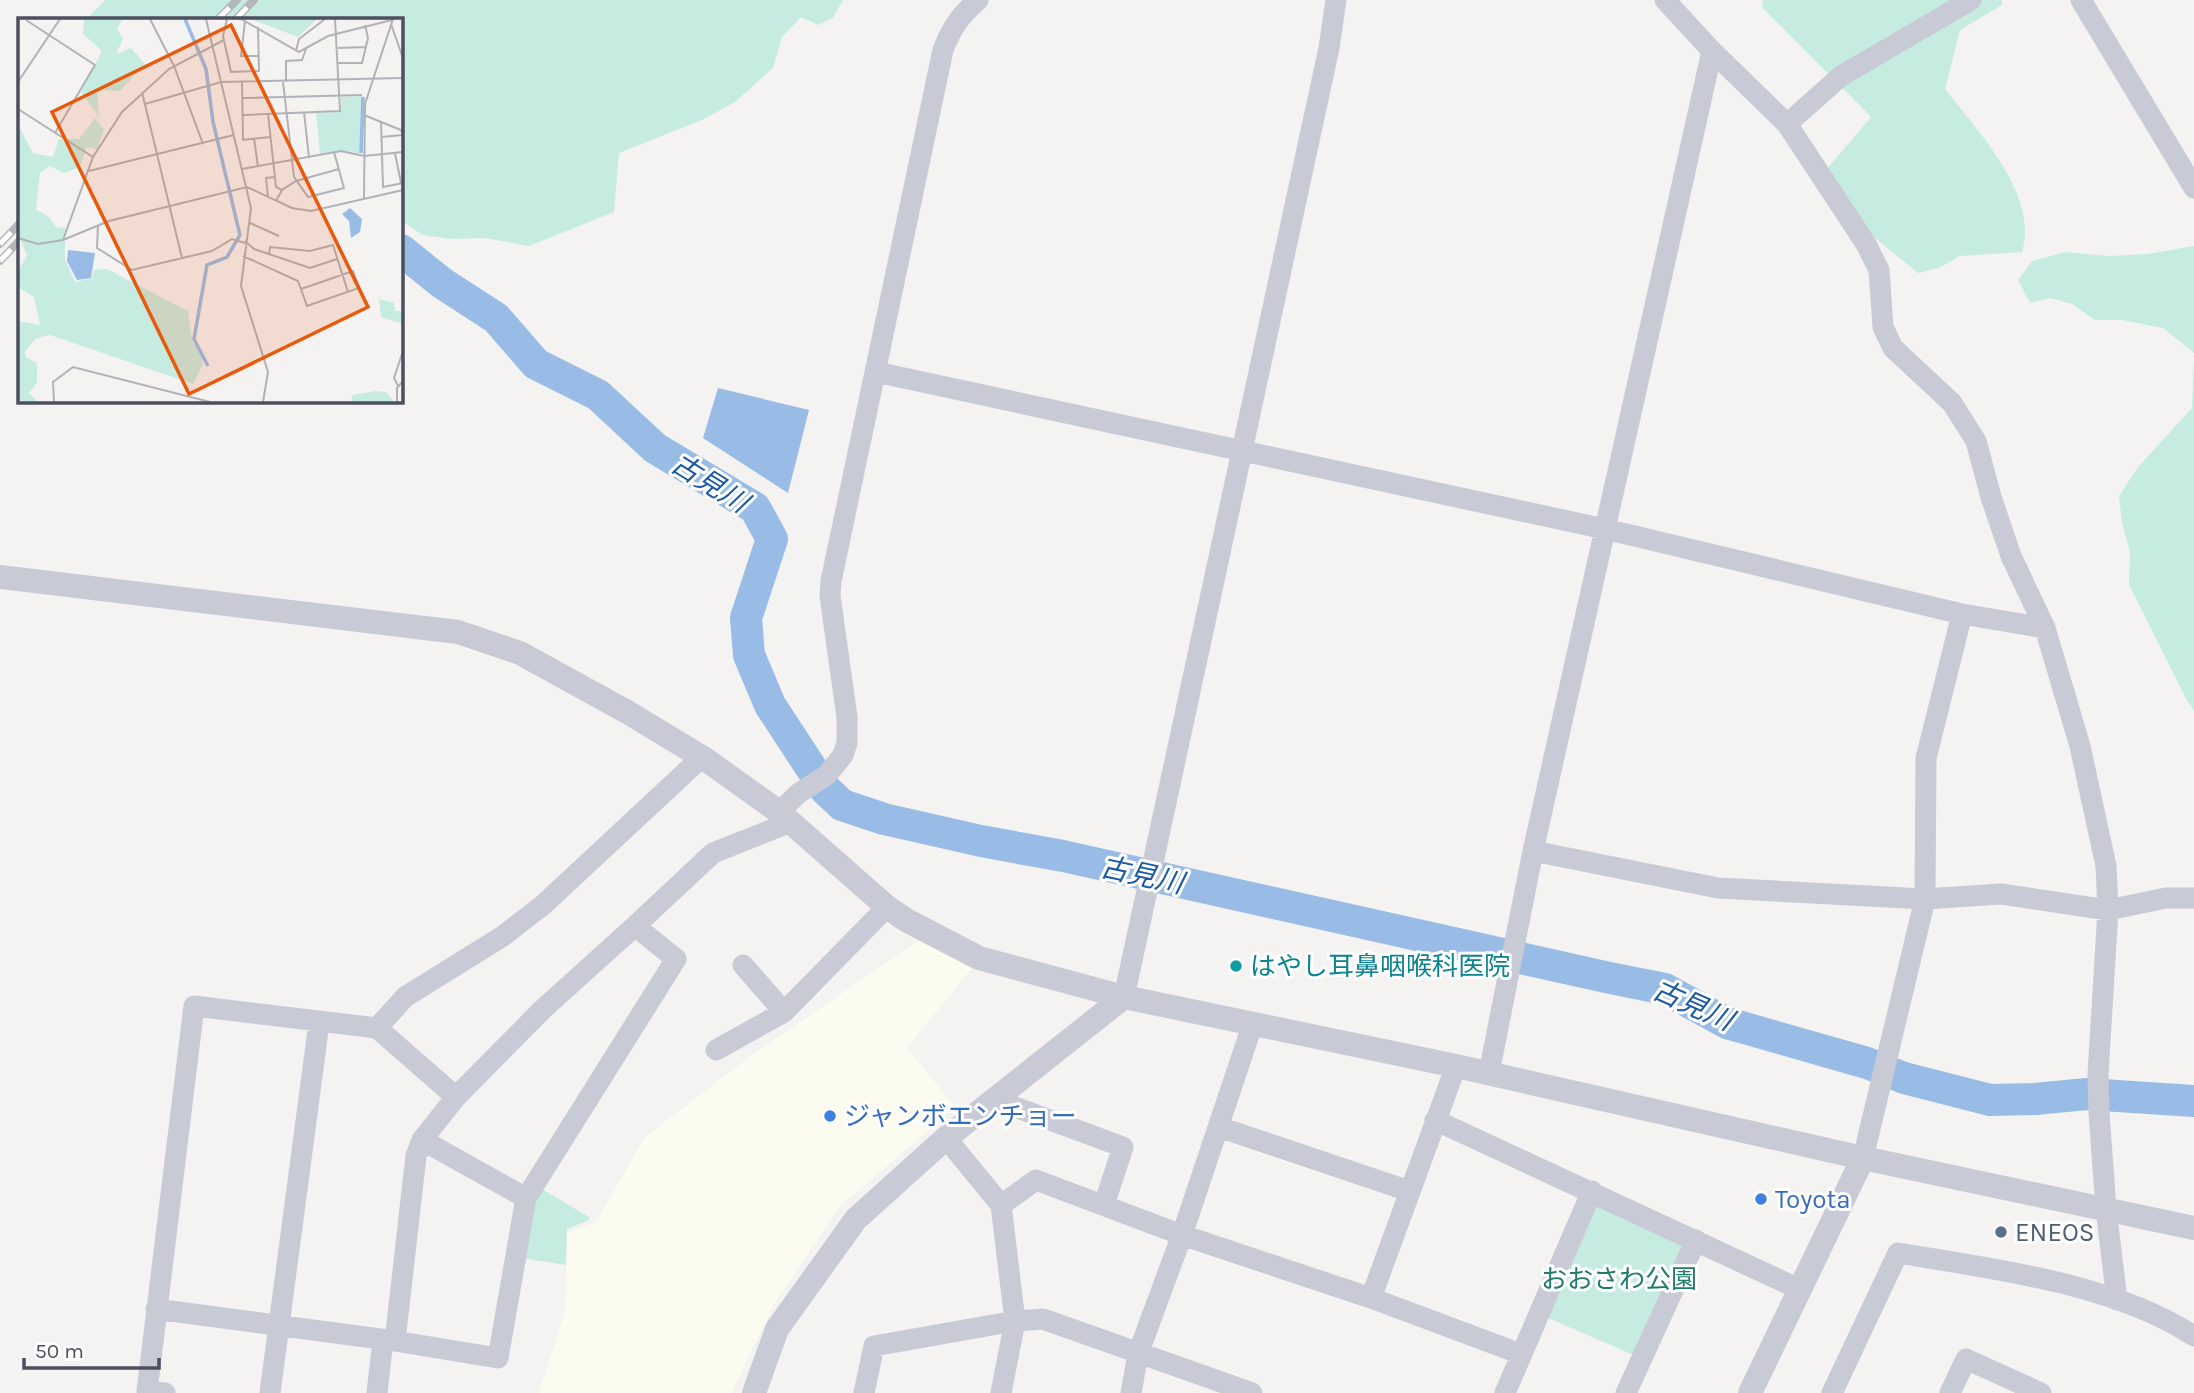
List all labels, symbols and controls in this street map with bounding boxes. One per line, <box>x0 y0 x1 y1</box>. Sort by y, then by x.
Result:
inset map <box>18 18 402 402</box>
water label: 古見川 <box>666 447 757 521</box>
water label: 古見川 <box>1097 850 1189 900</box>
place label: はやし耳鼻咽喉科医院 <box>1250 951 1510 982</box>
marker: はやし耳鼻咽喉科医院 <box>1228 958 1244 974</box>
water label: 古見川 <box>1648 973 1741 1038</box>
place label: ジャンボエンチョー <box>844 1101 1077 1132</box>
marker: ジャンボエンチョー <box>822 1108 838 1124</box>
place label: Toyota <box>1775 1184 1851 1215</box>
marker: Toyota <box>1753 1191 1769 1207</box>
place label: ENEOS <box>2015 1217 2095 1248</box>
marker: ENEOS <box>1993 1224 2009 1240</box>
park label: おおさわ公園 <box>1541 1264 1697 1295</box>
scale bar <box>24 1326 159 1370</box>
text: 50 m <box>35 1339 84 1363</box>

